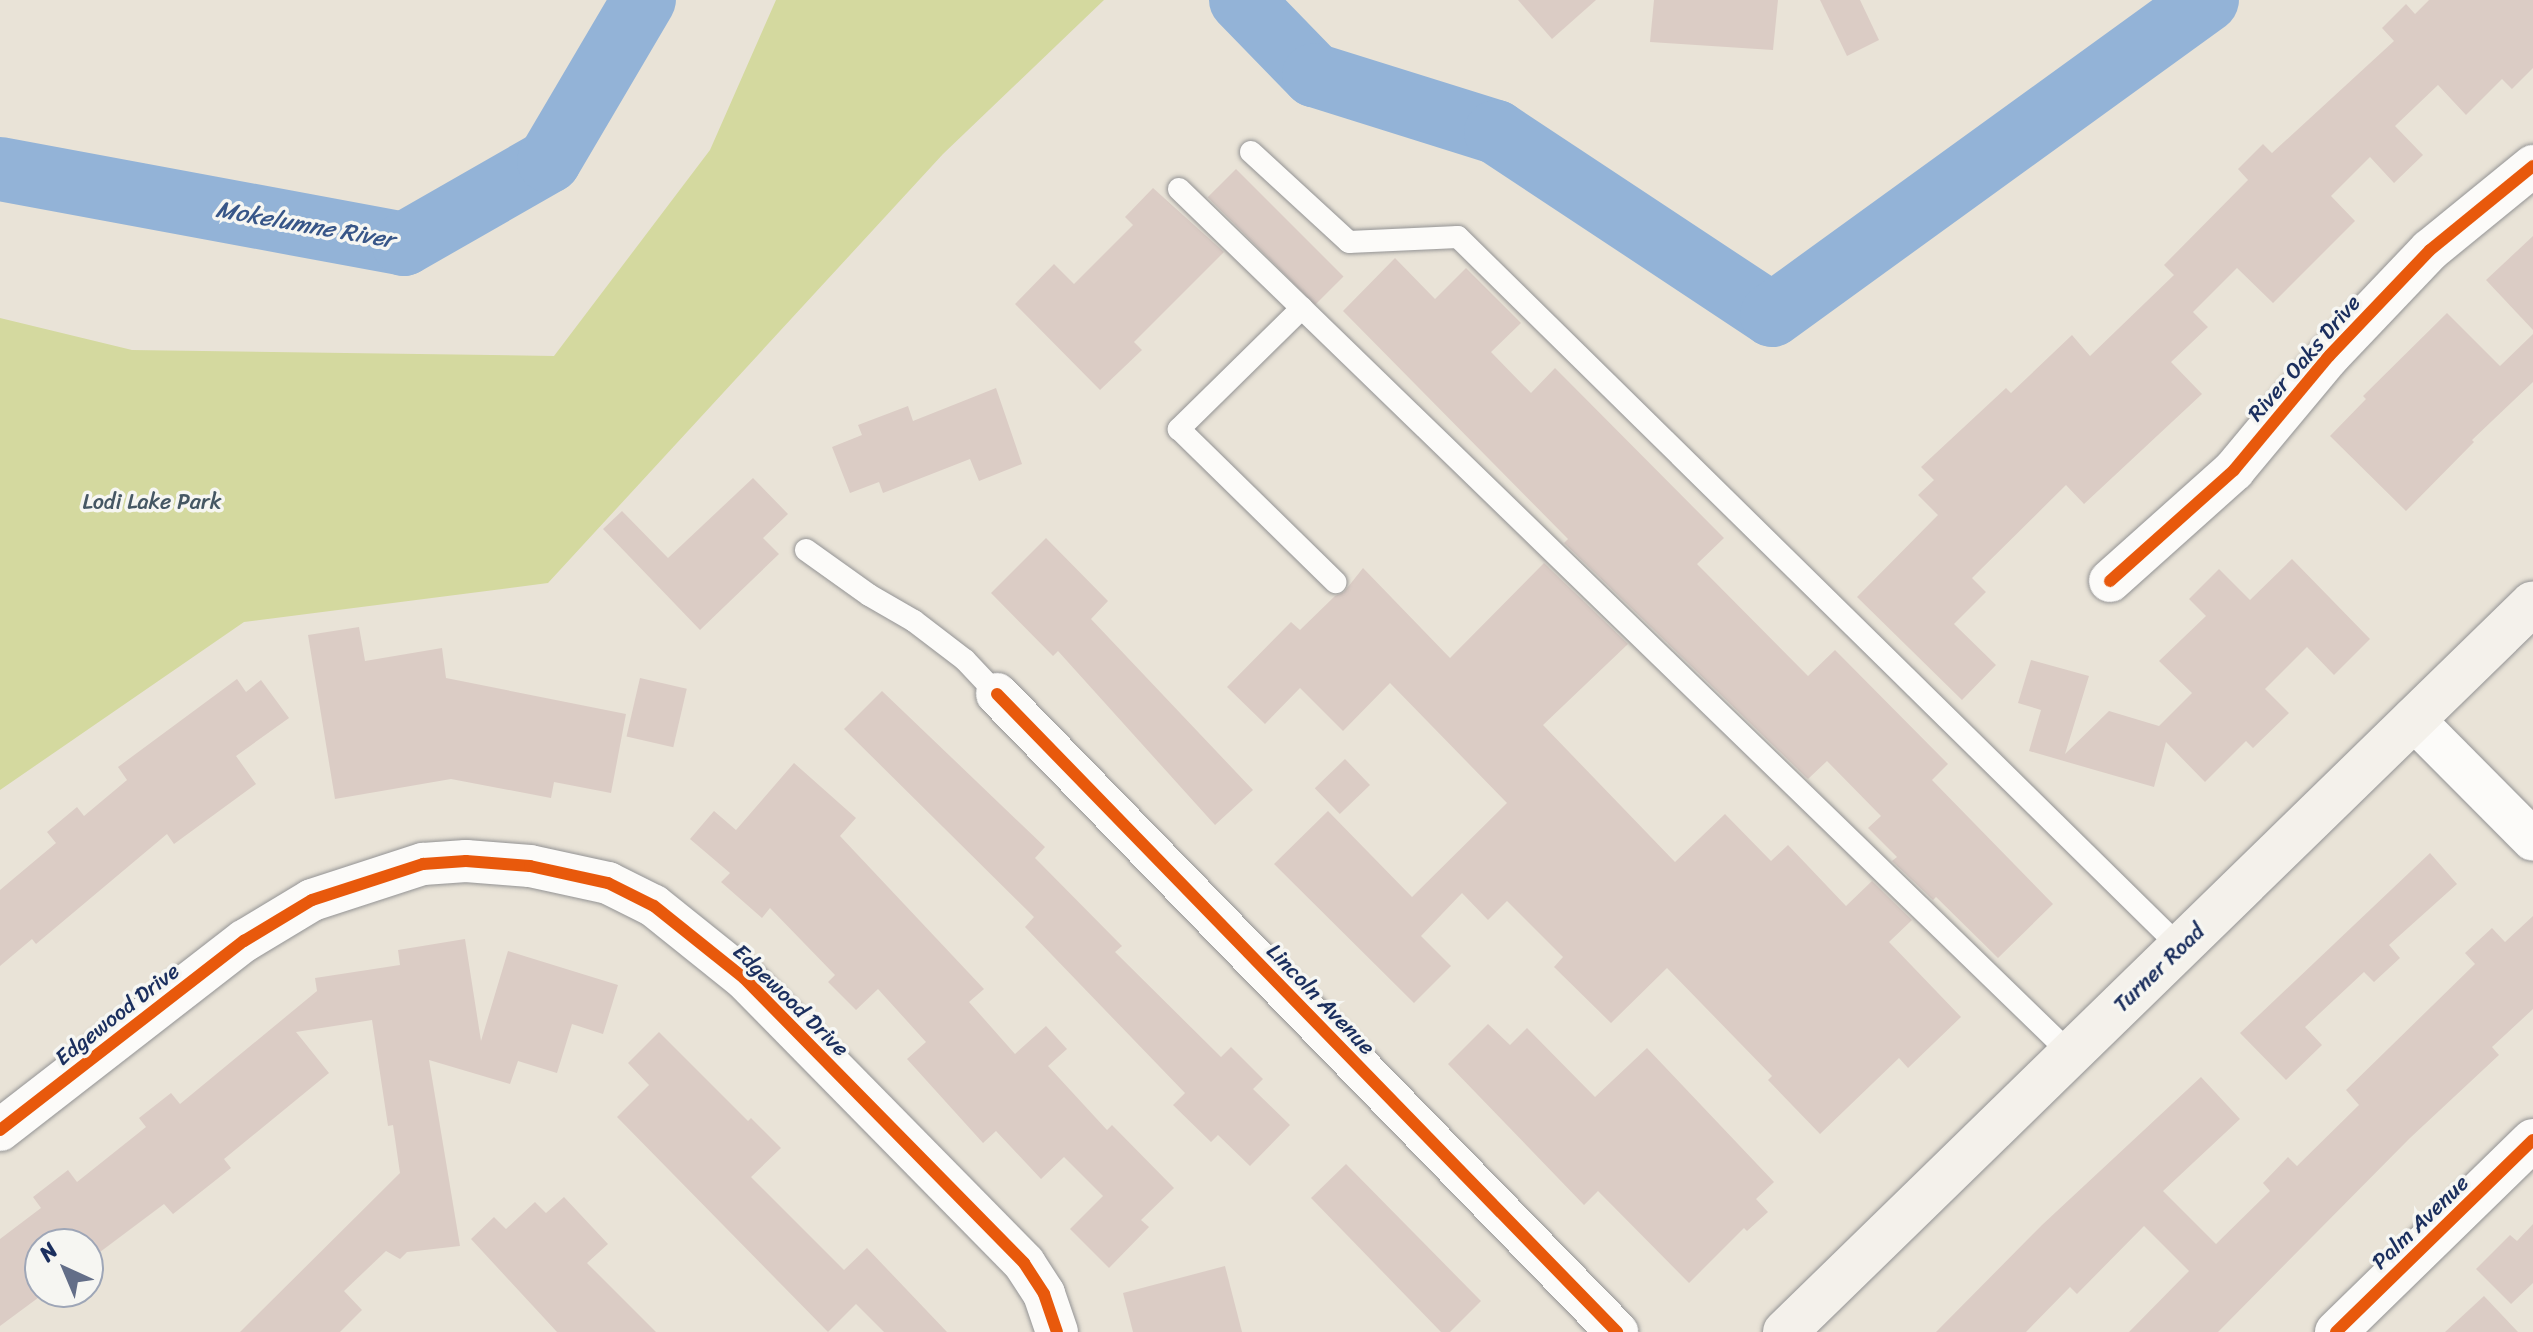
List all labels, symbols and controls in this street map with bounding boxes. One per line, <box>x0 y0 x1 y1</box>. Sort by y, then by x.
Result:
water label: Mokelumne River <box>213 195 397 255</box>
street label: River Oaks Drive <box>2242 290 2366 426</box>
park label: Lodi Lake Park <box>82 489 222 515</box>
street label: Turner Road <box>2108 918 2210 1018</box>
street label: Edgewood Drive <box>728 938 854 1062</box>
street label: Lincoln Avenue <box>1261 938 1381 1060</box>
street label: Edgewood Drive <box>50 957 184 1071</box>
street label: Palm Avenue <box>2366 1170 2474 1274</box>
north arrow <box>24 1228 104 1308</box>
text: N <box>29 1232 67 1271</box>

